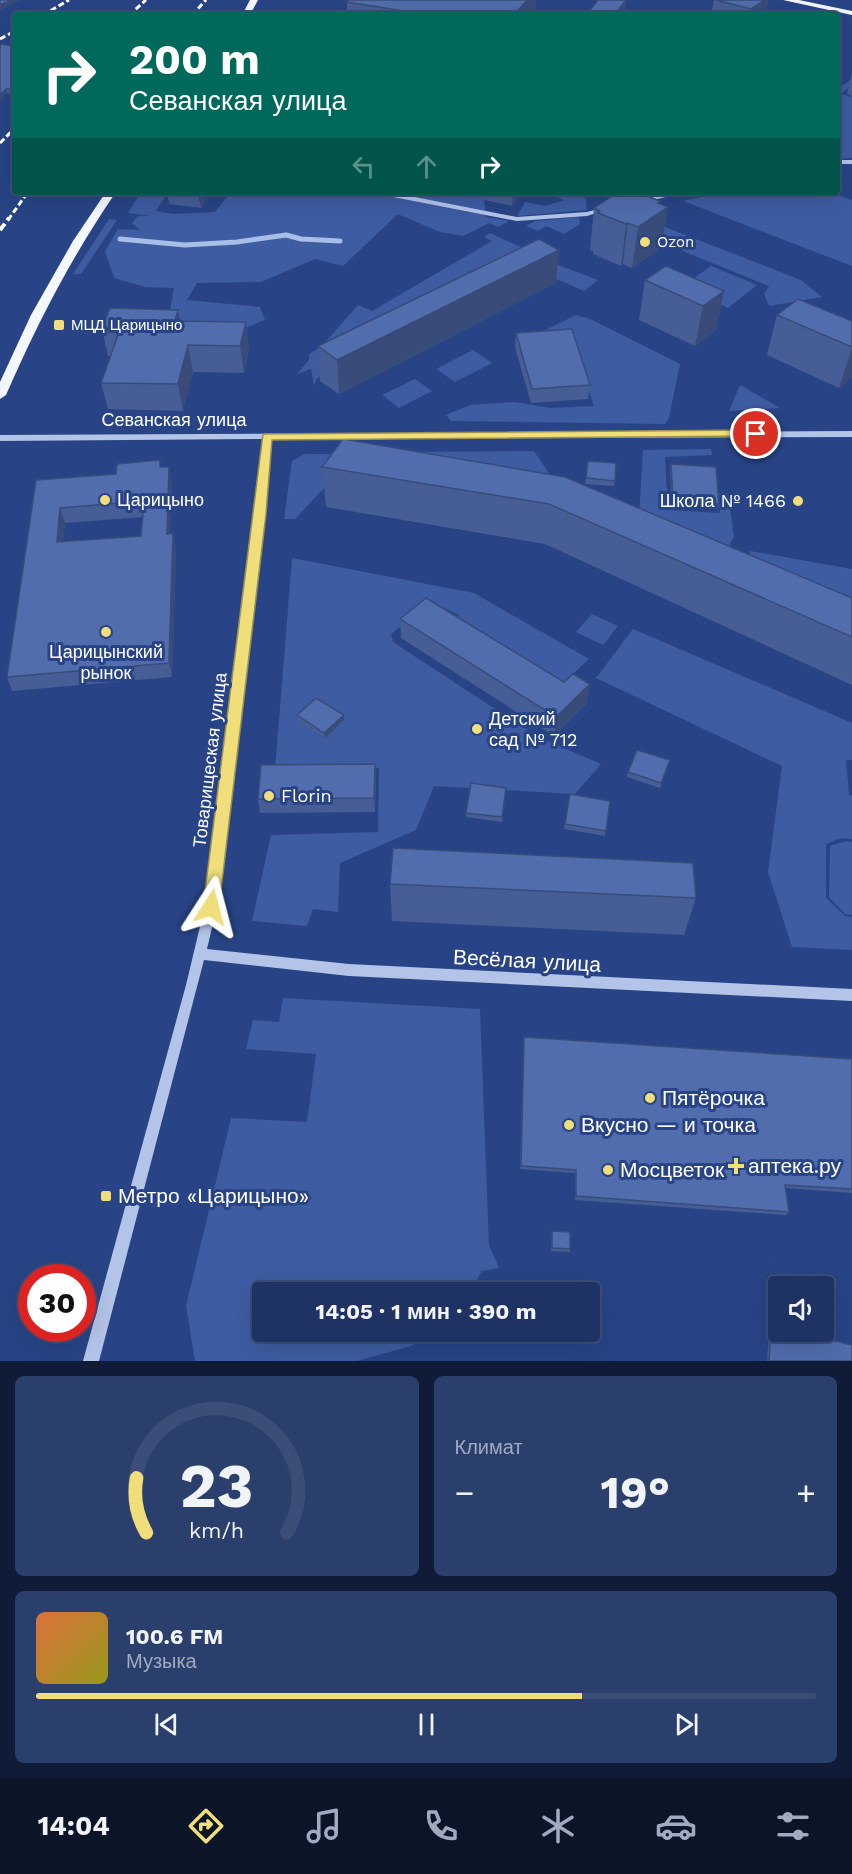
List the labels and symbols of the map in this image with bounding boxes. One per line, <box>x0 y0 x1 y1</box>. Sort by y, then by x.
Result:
place label: Ozon <box>657 233 694 251</box>
marker: Ozon <box>638 235 652 249</box>
place label: МЦД Царицыно <box>71 316 182 334</box>
marker: МЦД Царицыно <box>52 318 66 332</box>
pin <box>730 408 781 459</box>
street label: Севанская улица <box>102 409 247 430</box>
place label: Царицыно <box>117 489 204 510</box>
place label: Школа № 1466 <box>660 490 786 511</box>
marker: Царицыно <box>98 493 112 507</box>
marker: Школа № 1466 <box>791 494 805 508</box>
marker: Царицынский рынок <box>99 625 113 639</box>
place label: Царицынский рынок <box>49 641 163 683</box>
street label: Товарищеская улица <box>188 670 231 849</box>
place label: Детский сад № 712 <box>489 708 577 750</box>
marker: Детский сад № 712 <box>470 722 484 736</box>
place label: Florin <box>281 785 332 806</box>
marker: Florin <box>262 789 276 803</box>
position arrow <box>179 875 243 939</box>
street label: Весёлая улица <box>452 944 602 977</box>
place label: Пятёрочка <box>662 1085 765 1110</box>
marker: Пятёрочка <box>643 1091 657 1105</box>
place label: Вкусно — и точка <box>581 1112 756 1137</box>
marker: Вкусно — и точка <box>562 1118 576 1132</box>
place label: аптека.ру <box>748 1153 841 1178</box>
place label: Мосцветок <box>620 1157 725 1182</box>
marker: аптека.ру <box>729 1159 743 1173</box>
marker: Мосцветок <box>601 1163 615 1177</box>
place label: Метро «Царицыно» <box>118 1183 309 1208</box>
marker: Метро «Царицыно» <box>99 1189 113 1203</box>
speed limit sign: 30 <box>18 1264 96 1342</box>

